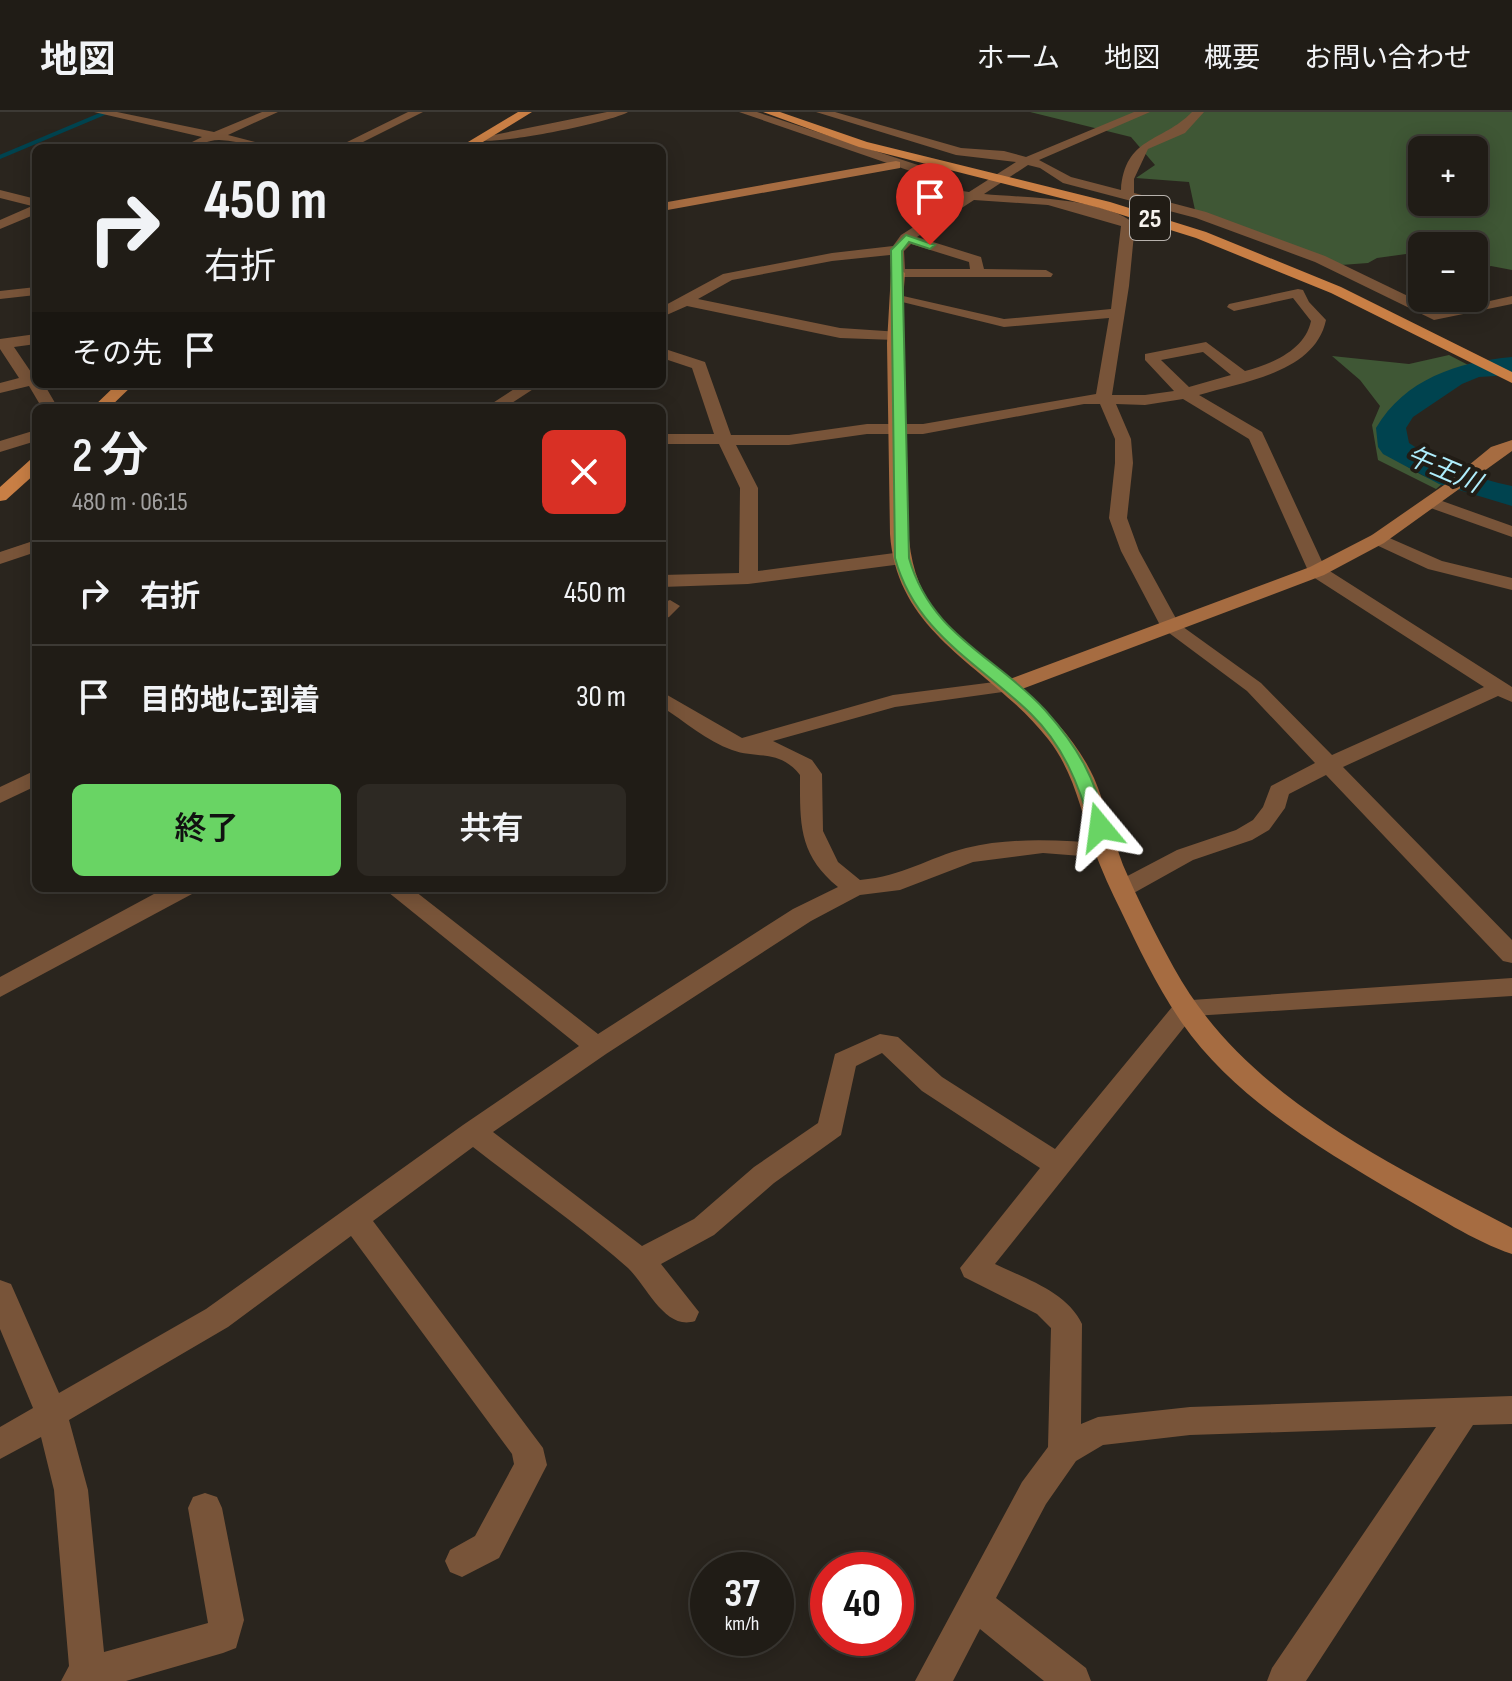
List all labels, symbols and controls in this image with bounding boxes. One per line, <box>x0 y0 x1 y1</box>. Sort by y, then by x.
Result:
text: 地図 <box>40 38 116 83</box>
text: ホーム <box>977 42 1060 75</box>
text: 地図 <box>1104 42 1160 75</box>
text: 概要 <box>1204 42 1260 75</box>
text: お問い合わせ <box>1304 42 1472 75</box>
map controls <box>1408 136 1488 312</box>
button: + <box>1408 136 1488 216</box>
pin <box>896 163 964 245</box>
text: 450 m <box>204 168 327 235</box>
icon: arrive <box>908 175 952 219</box>
icon: right <box>72 176 176 280</box>
road number: 25 <box>1130 196 1170 240</box>
button: − <box>1408 232 1488 312</box>
text: 右折 <box>204 246 276 289</box>
icon: arrive <box>178 328 222 372</box>
text: その先 <box>72 336 162 372</box>
text: 2 分 <box>72 428 148 485</box>
button: close <box>542 430 626 514</box>
water label: 午王川 <box>1401 441 1488 501</box>
text: 480 m · 06:15 <box>72 487 188 518</box>
icon: right <box>72 571 116 615</box>
text: 450 m <box>564 575 626 611</box>
text: 右折 <box>140 579 200 615</box>
icon: arrive <box>72 675 116 719</box>
text: 30 m <box>576 679 626 715</box>
text: 目的地に到着 <box>140 683 320 719</box>
button: 終了 <box>72 784 341 876</box>
button: 共有 <box>357 784 626 876</box>
position arrow <box>1058 785 1142 869</box>
speed limit sign: 40 <box>810 1552 914 1656</box>
text: 37 <box>724 1570 760 1618</box>
text: km/h <box>725 1612 759 1636</box>

